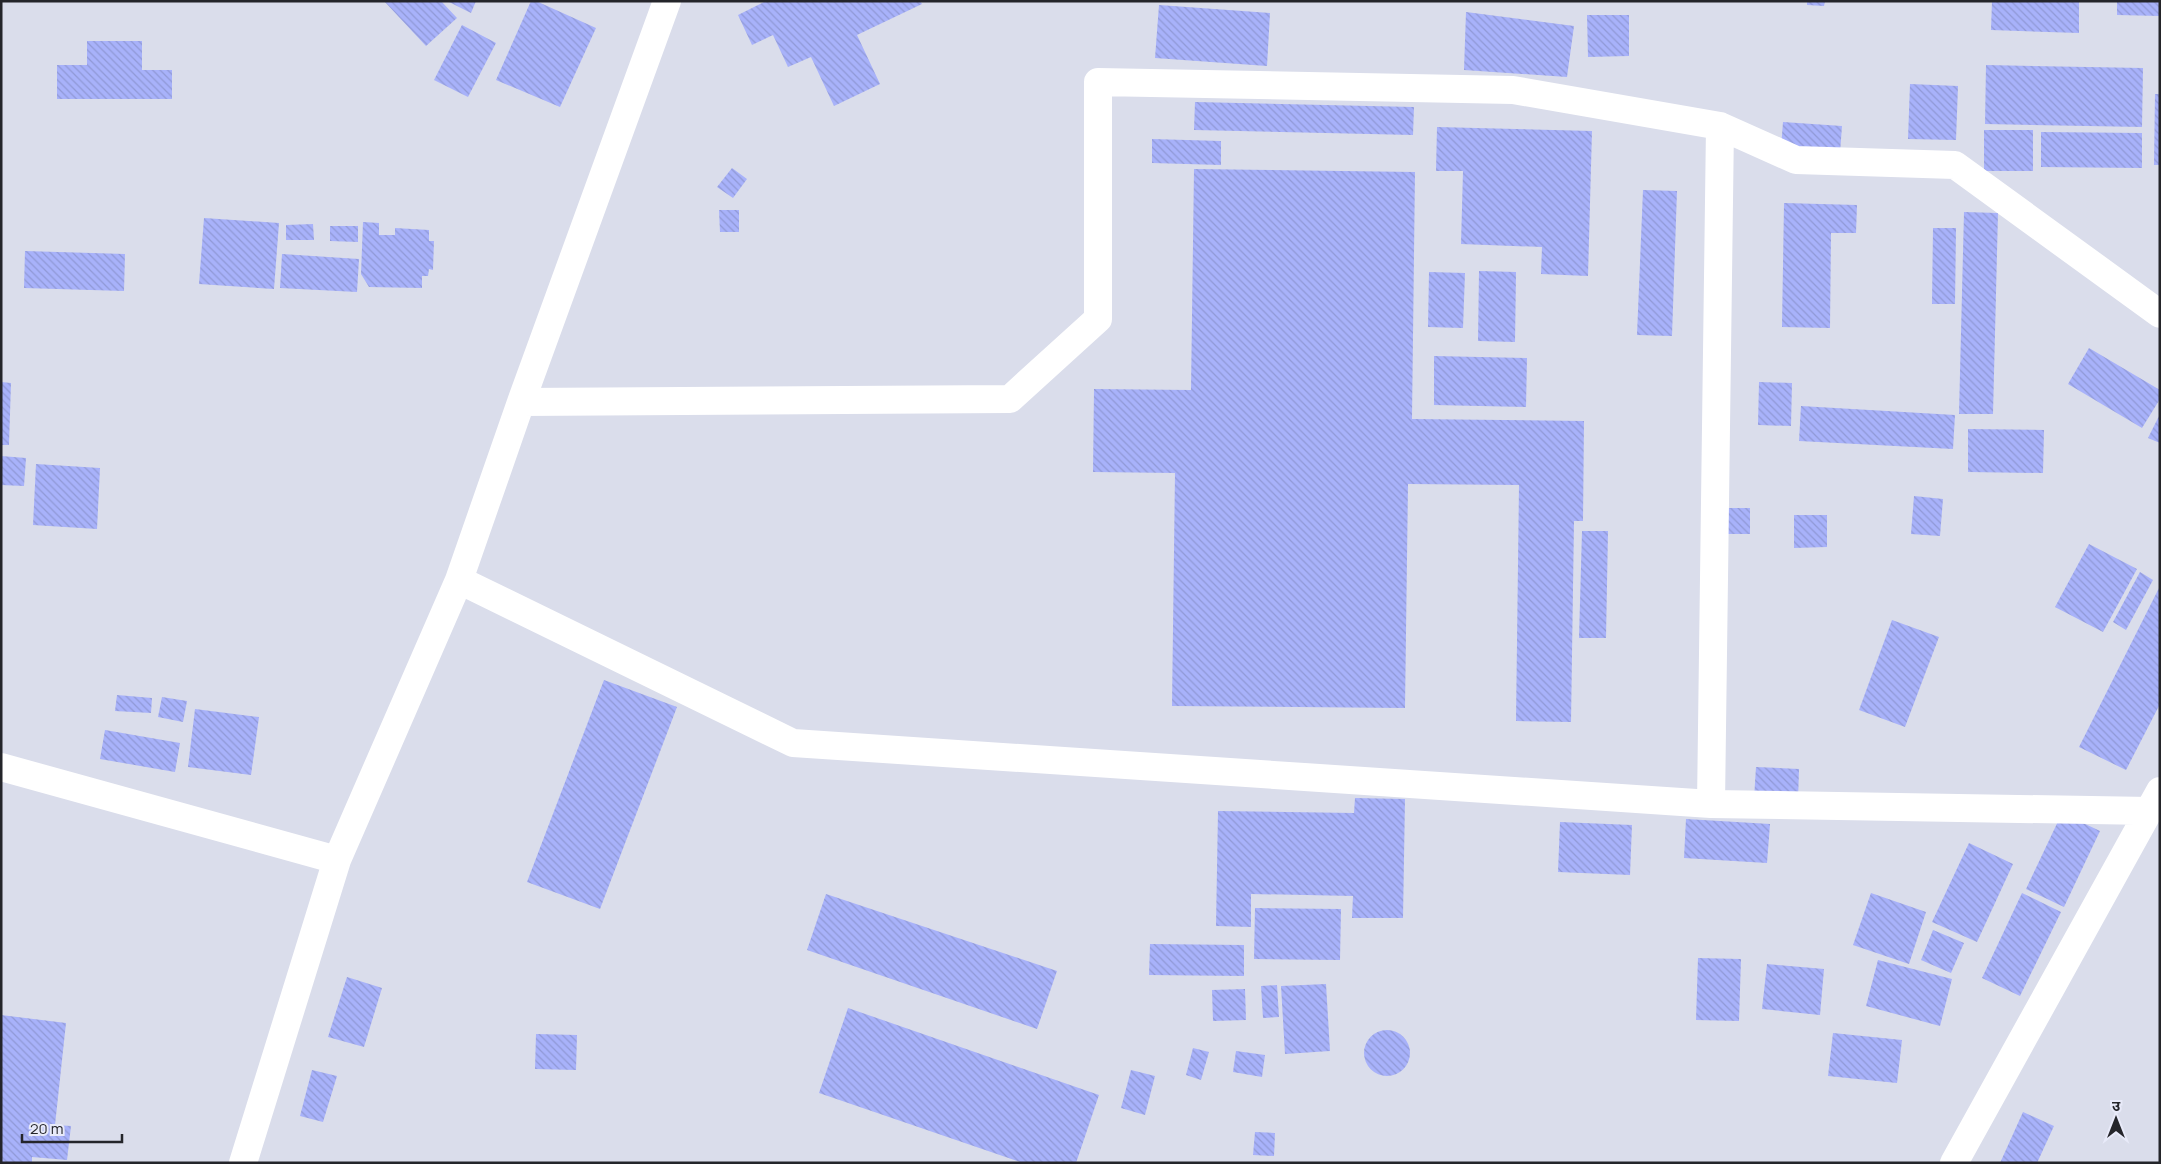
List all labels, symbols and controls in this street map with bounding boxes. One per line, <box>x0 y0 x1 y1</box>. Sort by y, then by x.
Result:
north arrow <box>2091 1094 2141 1144</box>
text: उ <box>2112 1096 2121 1115</box>
scale bar <box>22 1112 122 1144</box>
text: 20 m <box>30 1118 63 1139</box>

